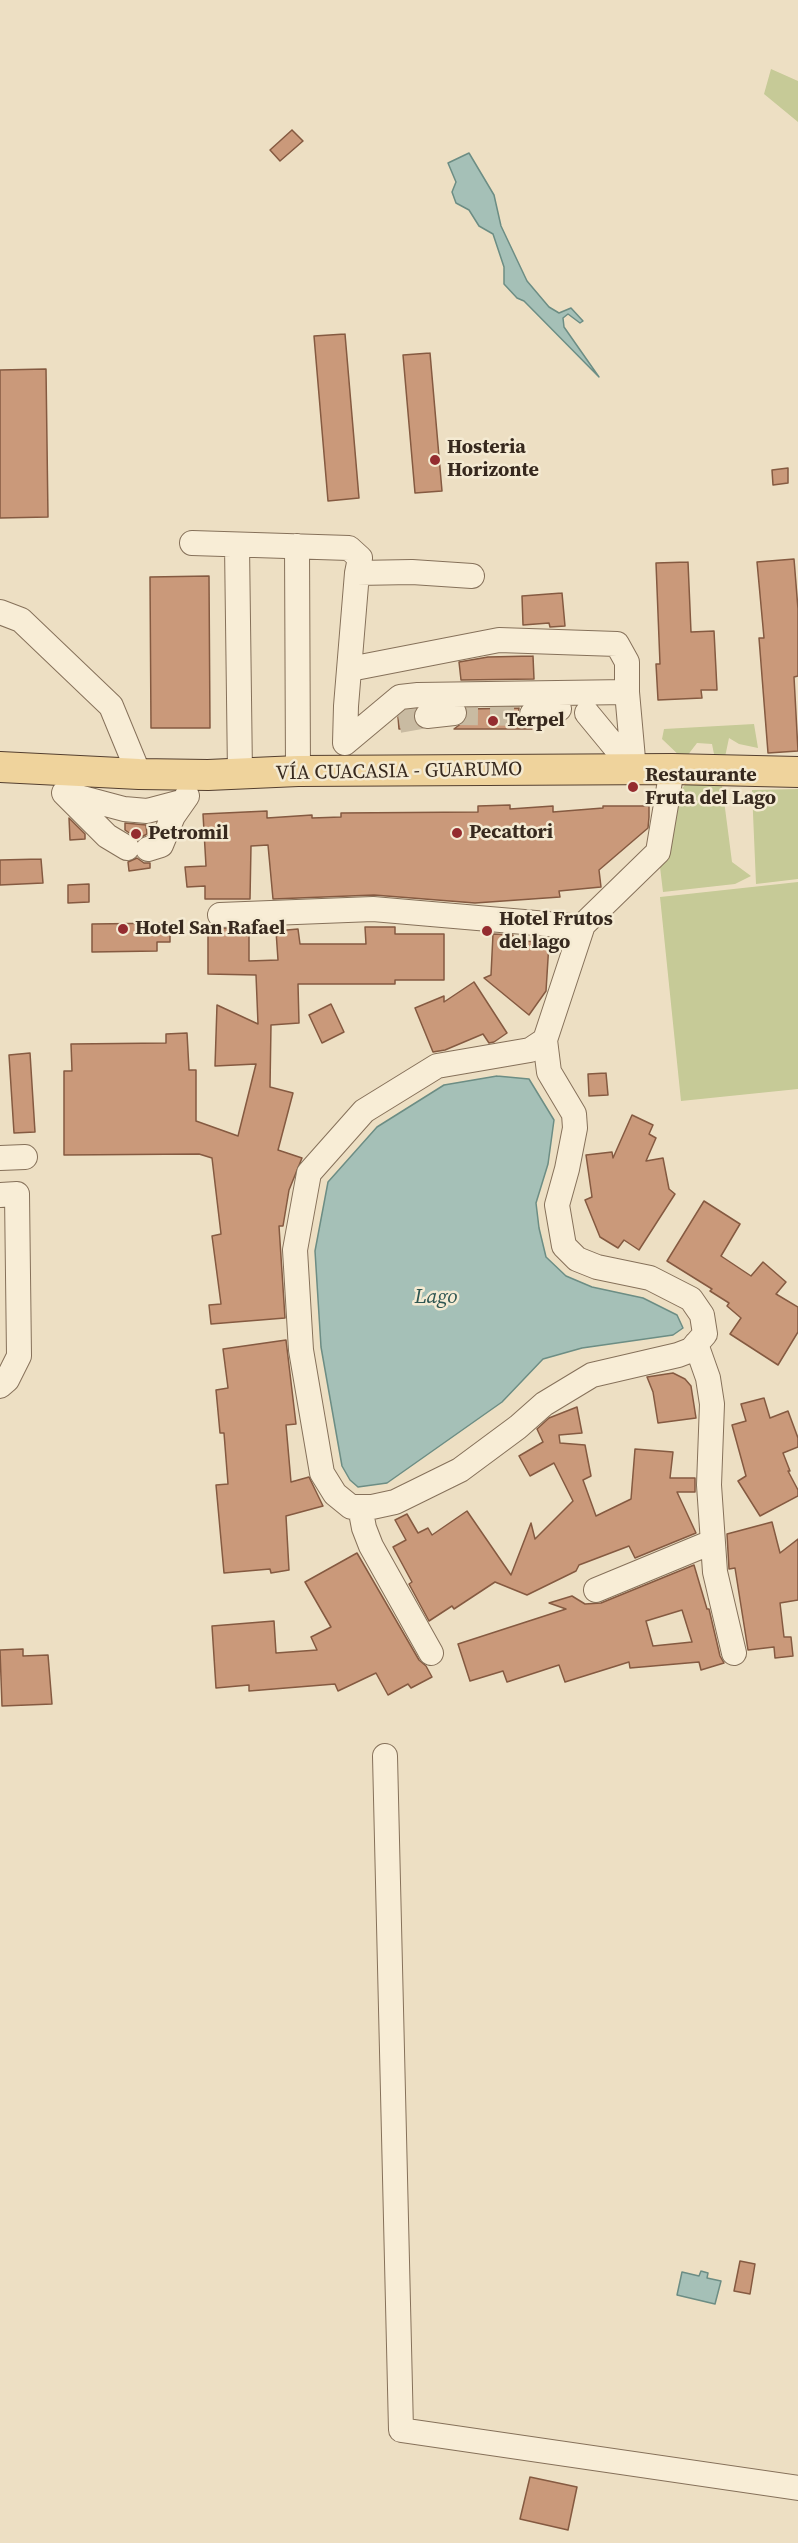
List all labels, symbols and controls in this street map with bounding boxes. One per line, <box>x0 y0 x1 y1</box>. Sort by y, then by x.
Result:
place label: Hosteria Horizonte <box>447 436 539 483</box>
marker: Hosteria Horizonte <box>428 453 442 467</box>
place label: Terpel <box>505 709 565 733</box>
marker: Terpel <box>486 714 500 728</box>
street label: VÍA CUACASIA - GUARUMO <box>275 758 523 786</box>
place label: Restaurante Fruta del Lago <box>645 764 776 811</box>
marker: Restaurante Fruta del Lago <box>626 780 640 794</box>
place label: Pecattori <box>469 821 553 845</box>
place label: Petromil <box>148 822 229 846</box>
marker: Pecattori <box>450 826 464 840</box>
marker: Petromil <box>129 827 143 841</box>
place label: Hotel Frutos del lago <box>499 908 613 955</box>
place label: Hotel San Rafael <box>135 917 285 941</box>
marker: Hotel San Rafael <box>116 922 130 936</box>
marker: Hotel Frutos del lago <box>480 924 494 938</box>
water label: Lago <box>414 1285 458 1311</box>

